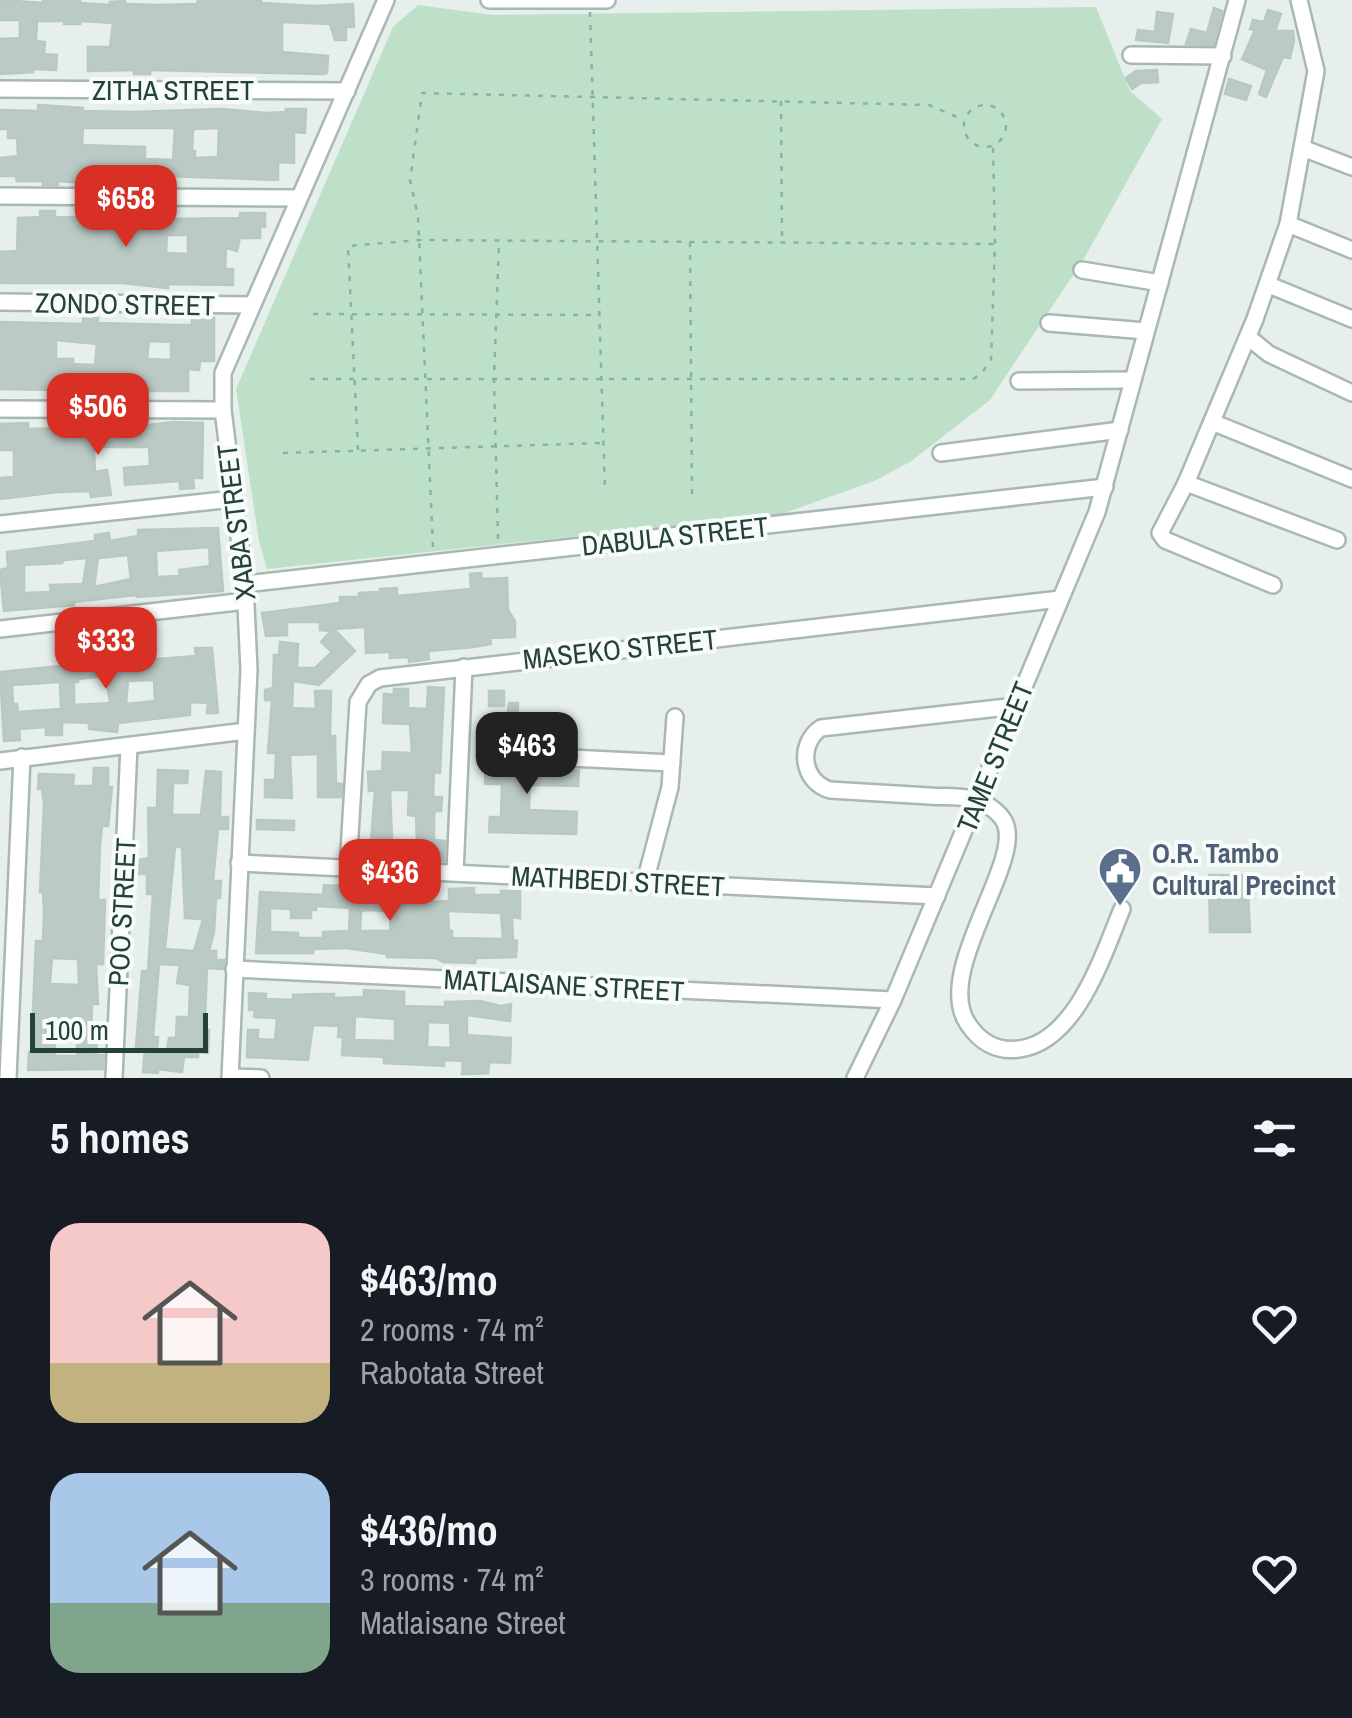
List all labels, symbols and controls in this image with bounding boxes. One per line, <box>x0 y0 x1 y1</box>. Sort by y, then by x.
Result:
street label: ZITHA STREET <box>92 71 254 109</box>
pin: $658 <box>67 165 185 250</box>
text: $658 <box>97 176 155 219</box>
street label: ZONDO STREET <box>35 283 215 325</box>
pin: $506 <box>39 373 157 458</box>
text: $506 <box>69 384 127 427</box>
street label: XABA STREET <box>208 442 264 602</box>
street label: DABULA STREET <box>580 507 770 565</box>
pin: $333 <box>47 607 165 692</box>
text: $333 <box>77 618 135 661</box>
street label: MASEKO STREET <box>521 620 719 678</box>
street label: TAME STREET <box>948 676 1042 838</box>
pin: $463 <box>468 712 586 797</box>
text: $463 <box>498 723 556 766</box>
place label: O.R. Tambo Cultural Precinct <box>1152 834 1336 904</box>
street label: POO STREET <box>99 837 145 987</box>
pin: $436 <box>331 839 449 924</box>
public building icon: O.R. Tambo Cultural Precinct <box>1097 846 1143 907</box>
text: $436 <box>361 850 419 893</box>
street label: MATHBEDI STREET <box>510 856 726 906</box>
street label: MATLAISANE STREET <box>443 960 685 1010</box>
scale bar <box>30 1008 208 1052</box>
text: 100 m <box>45 1011 109 1049</box>
text: 5 homes <box>50 1110 190 1166</box>
icon: filters <box>1247 1111 1302 1166</box>
text: $463/mo <box>360 1252 498 1308</box>
icon: home <box>130 1263 250 1383</box>
icon: heart <box>1247 1296 1302 1351</box>
text: 2 rooms · 74 m² <box>360 1308 544 1351</box>
text: Rabotata Street <box>360 1351 544 1394</box>
text: $436/mo <box>360 1502 498 1558</box>
icon: home <box>130 1513 250 1633</box>
icon: heart <box>1247 1546 1302 1601</box>
text: 3 rooms · 74 m² <box>360 1558 544 1601</box>
text: Matlaisane Street <box>360 1601 566 1644</box>

